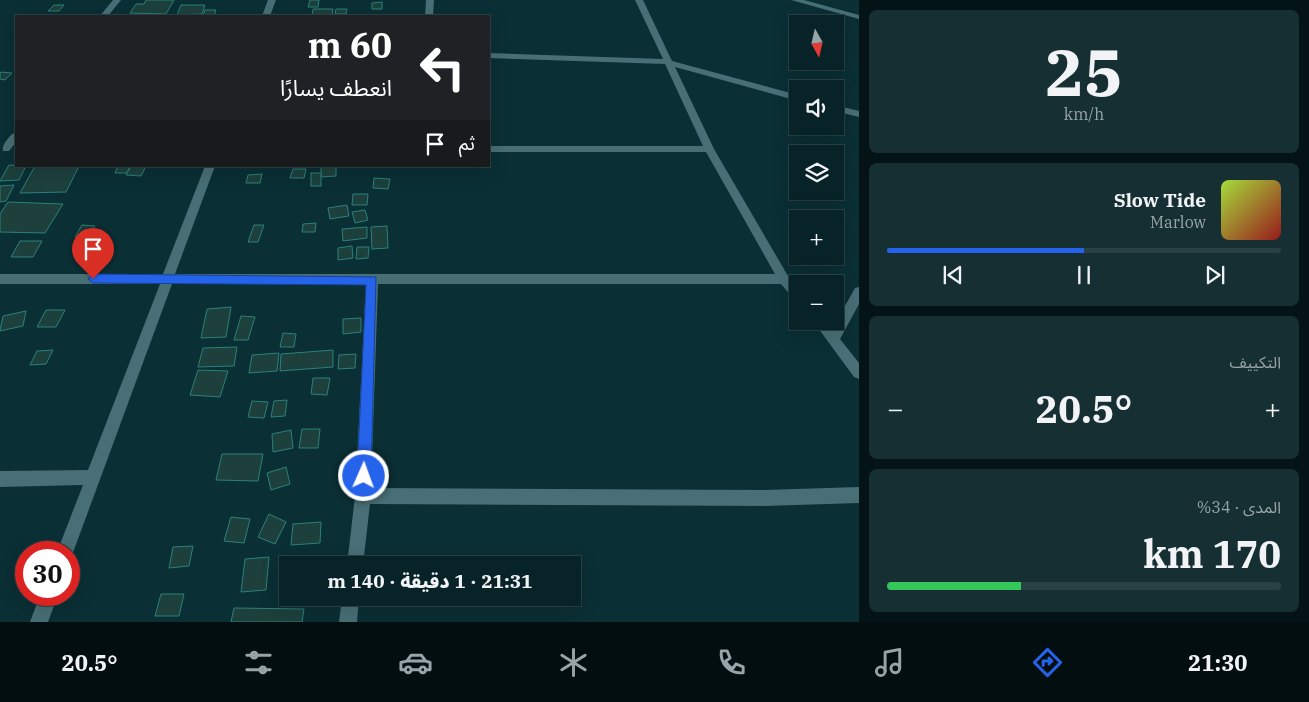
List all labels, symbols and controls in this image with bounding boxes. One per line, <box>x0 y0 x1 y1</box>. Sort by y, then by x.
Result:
north arrow <box>789 15 844 70</box>
map controls <box>789 15 844 330</box>
text: 60 m <box>308 22 392 68</box>
text: 25 <box>1045 29 1123 114</box>
icon: left <box>410 35 475 100</box>
text: انعطف يسارًا <box>280 73 392 102</box>
button: sound <box>789 80 844 135</box>
text: km/h <box>1064 104 1104 124</box>
icon: arrive <box>421 130 449 158</box>
text: ثم <box>459 131 475 155</box>
button: layers <box>789 145 844 200</box>
text: Slow Tide <box>1114 188 1206 212</box>
button: + <box>789 210 844 265</box>
text: Marlow <box>1150 212 1206 232</box>
pin <box>72 228 114 279</box>
icon: arrive <box>79 235 107 263</box>
icon: previous <box>939 261 967 289</box>
icon: pause <box>1070 261 1098 289</box>
icon: next <box>1201 261 1229 289</box>
button: − <box>789 275 844 330</box>
text: التكييف <box>1229 352 1281 372</box>
text: 20.5° <box>1036 384 1132 433</box>
text: − <box>887 390 904 427</box>
text: + <box>1264 390 1281 427</box>
position arrow <box>337 449 389 501</box>
text: المدى · 34% <box>1197 497 1281 517</box>
text: 170 km <box>1143 529 1281 578</box>
speed limit sign: 30 <box>15 541 80 606</box>
text: 21:31 · 1 دقيقة · 140 m <box>327 569 533 593</box>
icon: filters <box>241 645 276 680</box>
icon: car <box>398 645 433 680</box>
icon: climate <box>556 645 591 680</box>
icon: phone <box>714 645 749 680</box>
icon: music <box>872 645 907 680</box>
icon: directions <box>1030 645 1065 680</box>
text: 20.5° <box>61 648 118 677</box>
text: 21:30 <box>1188 648 1248 677</box>

